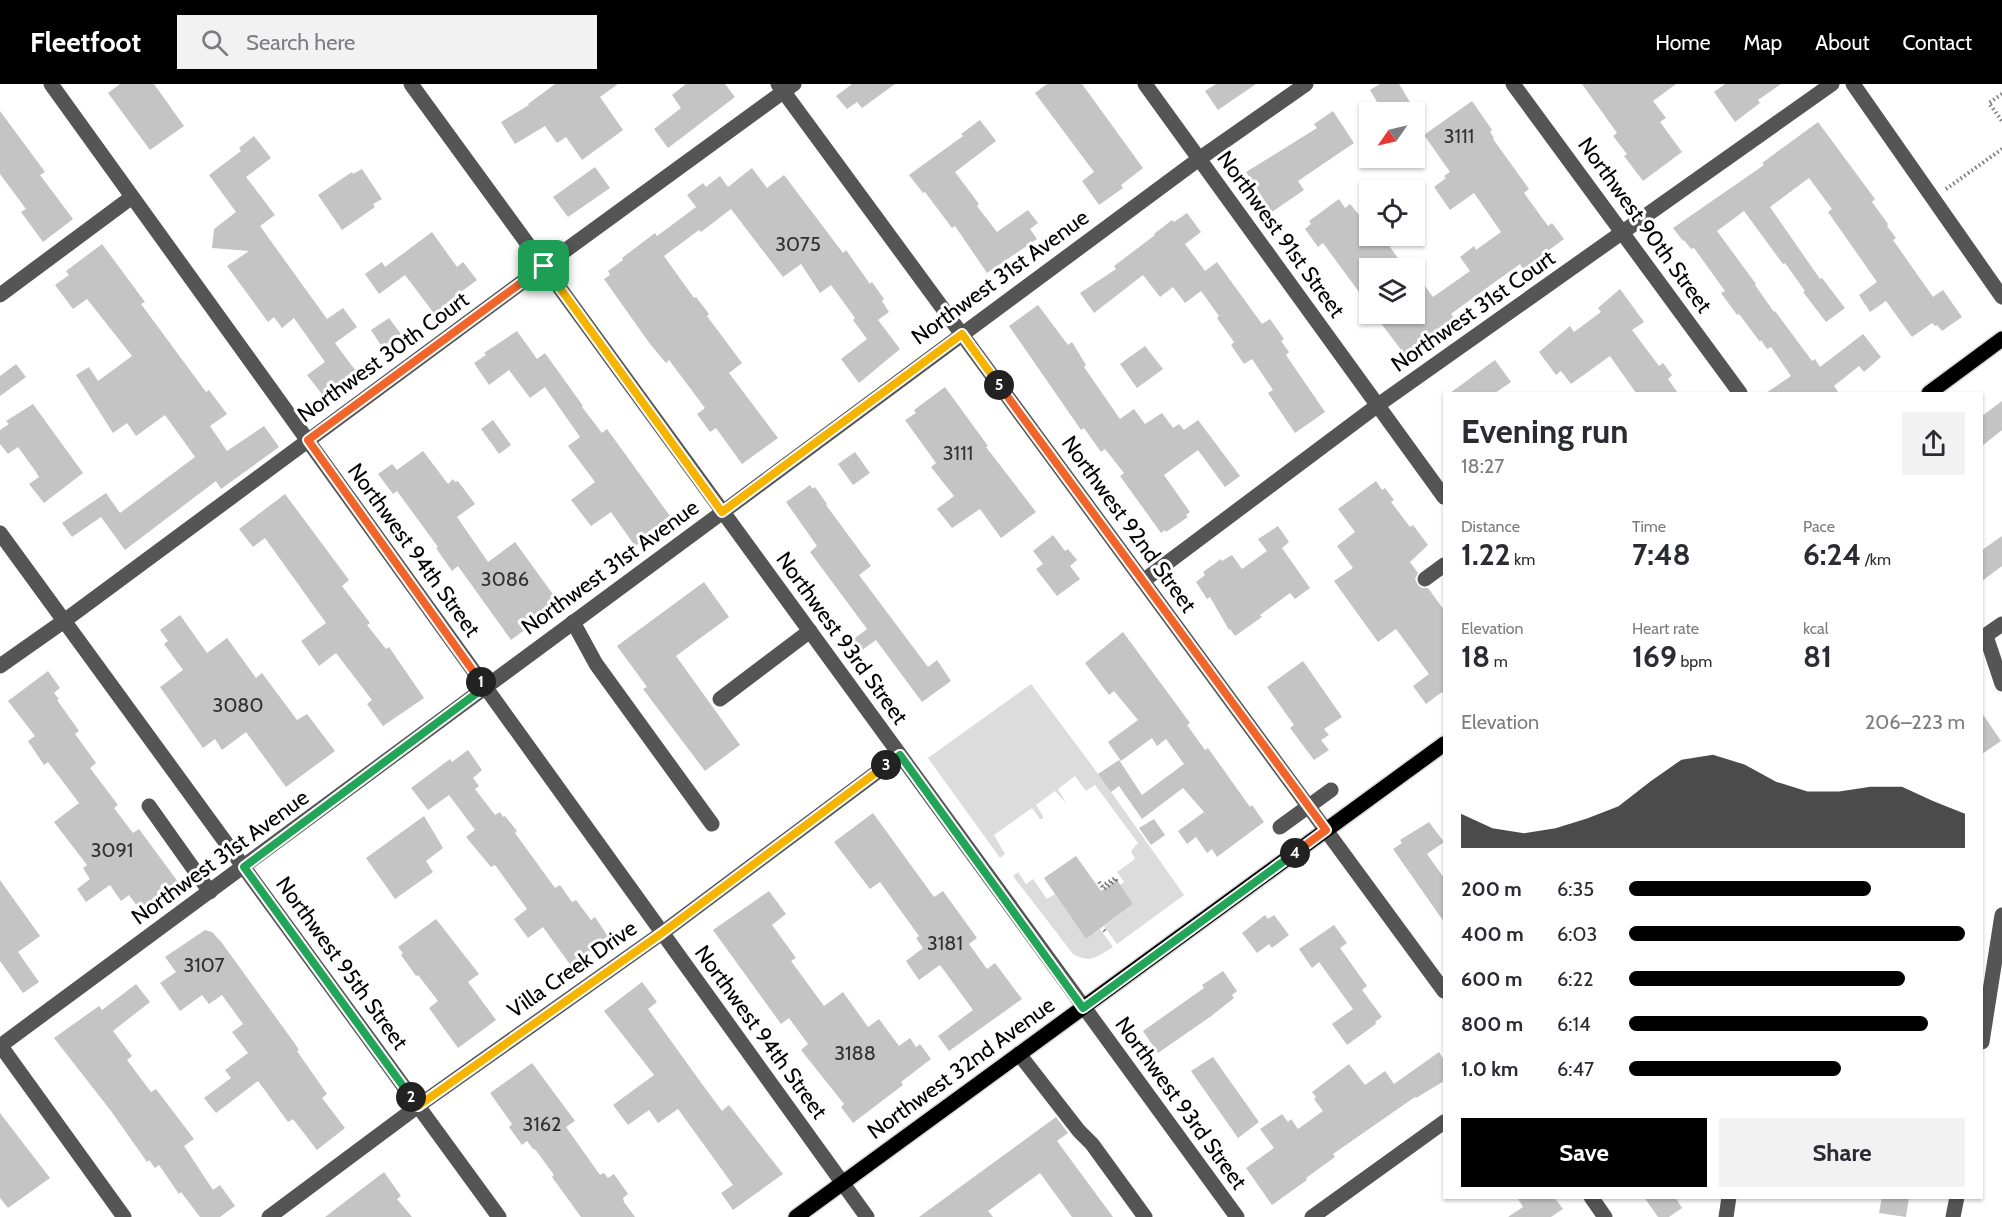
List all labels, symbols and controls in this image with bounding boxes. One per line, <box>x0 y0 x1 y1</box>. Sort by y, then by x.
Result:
search box <box>177 15 597 69</box>
text: Fleetfoot <box>30 25 141 59</box>
icon: search <box>198 26 231 59</box>
text: Search here <box>246 29 355 56</box>
text: Home <box>1655 30 1711 55</box>
text: Map <box>1744 30 1782 55</box>
text: About <box>1815 30 1869 55</box>
text: Contact <box>1902 30 1972 55</box>
north arrow <box>1359 102 1425 168</box>
map controls <box>1359 102 1425 324</box>
house number: 3111 <box>1444 124 1474 148</box>
street label: Northwest 90th Street <box>1572 132 1718 319</box>
street label: Northwest 91st Street <box>1211 145 1351 323</box>
button: locate <box>1359 180 1425 246</box>
street label: Northwest 31st Avenue <box>906 204 1094 350</box>
house number: 3075 <box>775 232 821 256</box>
pin <box>518 240 569 291</box>
street label: Northwest 31st Court <box>1386 244 1561 378</box>
icon: arrive <box>527 249 560 282</box>
button: layers <box>1359 258 1425 324</box>
street label: Northwest 30th Court <box>292 286 474 428</box>
pin: 5 <box>984 370 1014 400</box>
text: 5 <box>995 375 1003 394</box>
text: Evening run <box>1461 411 1628 451</box>
button: share <box>1902 412 1965 475</box>
street label: Northwest 92nd Street <box>1056 430 1203 618</box>
house number: 3111 <box>943 441 973 465</box>
text: 18:27 <box>1461 454 1504 478</box>
street label: Northwest 94th Street <box>342 458 486 643</box>
street label: Northwest 31st Avenue <box>516 494 704 640</box>
text: Distance <box>1461 517 1520 536</box>
text: Time <box>1632 517 1666 536</box>
text: Pace <box>1803 517 1835 536</box>
text: 1.22 <box>1461 536 1510 573</box>
text: 7:48 <box>1632 536 1691 573</box>
text: 6:24 <box>1803 536 1861 573</box>
street label: Northwest 93rd Street <box>770 546 914 730</box>
text: km <box>1510 550 1535 569</box>
text: /km <box>1861 550 1891 569</box>
house number: 3086 <box>481 567 529 591</box>
text: Elevation <box>1461 619 1524 638</box>
text: Heart rate <box>1632 619 1699 638</box>
text: kcal <box>1803 619 1829 638</box>
text: 18 <box>1461 638 1490 675</box>
text: 169 <box>1632 638 1677 675</box>
text: 81 <box>1803 638 1832 675</box>
text: m <box>1490 652 1508 671</box>
text: bpm <box>1677 652 1712 671</box>
pin: 1 <box>466 667 496 697</box>
text: 1 <box>478 672 484 691</box>
house number: 3080 <box>213 693 263 717</box>
text: Elevation <box>1461 710 1539 734</box>
text: 206–223 m <box>1865 710 1965 734</box>
pin: 3 <box>871 750 901 780</box>
text: 3 <box>882 755 890 774</box>
street label: Northwest 31st Avenue <box>126 784 314 930</box>
house number: 3091 <box>91 838 133 862</box>
pin: 4 <box>1280 838 1310 868</box>
text: 4 <box>1290 843 1300 862</box>
street label: Northwest 95th Street <box>270 871 414 1055</box>
text: 200 m <box>1461 877 1522 901</box>
text: 6:35 <box>1557 877 1594 901</box>
street label: Villa Creek Drive <box>502 914 642 1024</box>
text: 400 m <box>1461 922 1524 946</box>
text: 6:03 <box>1557 922 1597 946</box>
house number: 3181 <box>927 931 963 955</box>
street label: Northwest 94th Street <box>689 940 833 1125</box>
house number: 3107 <box>183 953 225 977</box>
text: 600 m <box>1461 967 1522 991</box>
text: 6:22 <box>1557 967 1593 991</box>
street label: Northwest 32nd Avenue <box>862 991 1060 1145</box>
street label: Northwest 93rd Street <box>1109 1011 1253 1195</box>
text: 800 m <box>1461 1012 1523 1036</box>
text: 6:14 <box>1557 1012 1591 1036</box>
house number: 3188 <box>834 1041 876 1065</box>
text: 1.0 km <box>1461 1057 1518 1081</box>
text: 6:47 <box>1557 1057 1594 1081</box>
pin: 2 <box>396 1082 426 1112</box>
text: 2 <box>407 1087 415 1106</box>
house number: 3162 <box>522 1112 562 1136</box>
button: Save <box>1461 1118 1707 1187</box>
button: Share <box>1719 1118 1965 1187</box>

